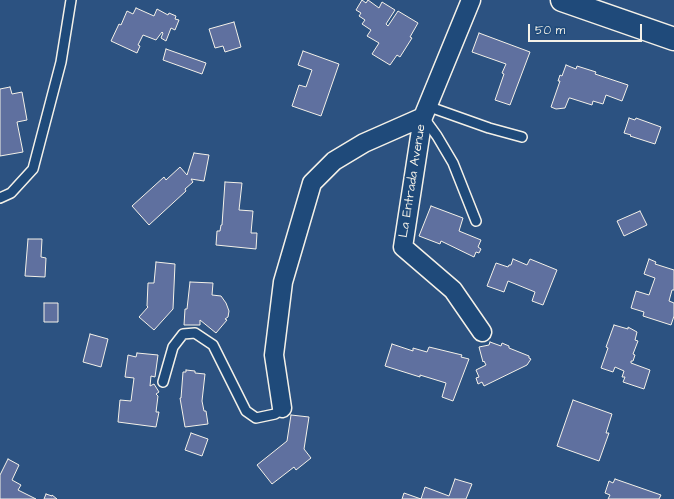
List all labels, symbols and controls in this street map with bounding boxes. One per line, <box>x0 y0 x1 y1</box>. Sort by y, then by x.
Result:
scale bar <box>530 16 644 42</box>
text: 50 m <box>535 22 565 39</box>
street label: La Entrada Avenue <box>396 123 430 239</box>

